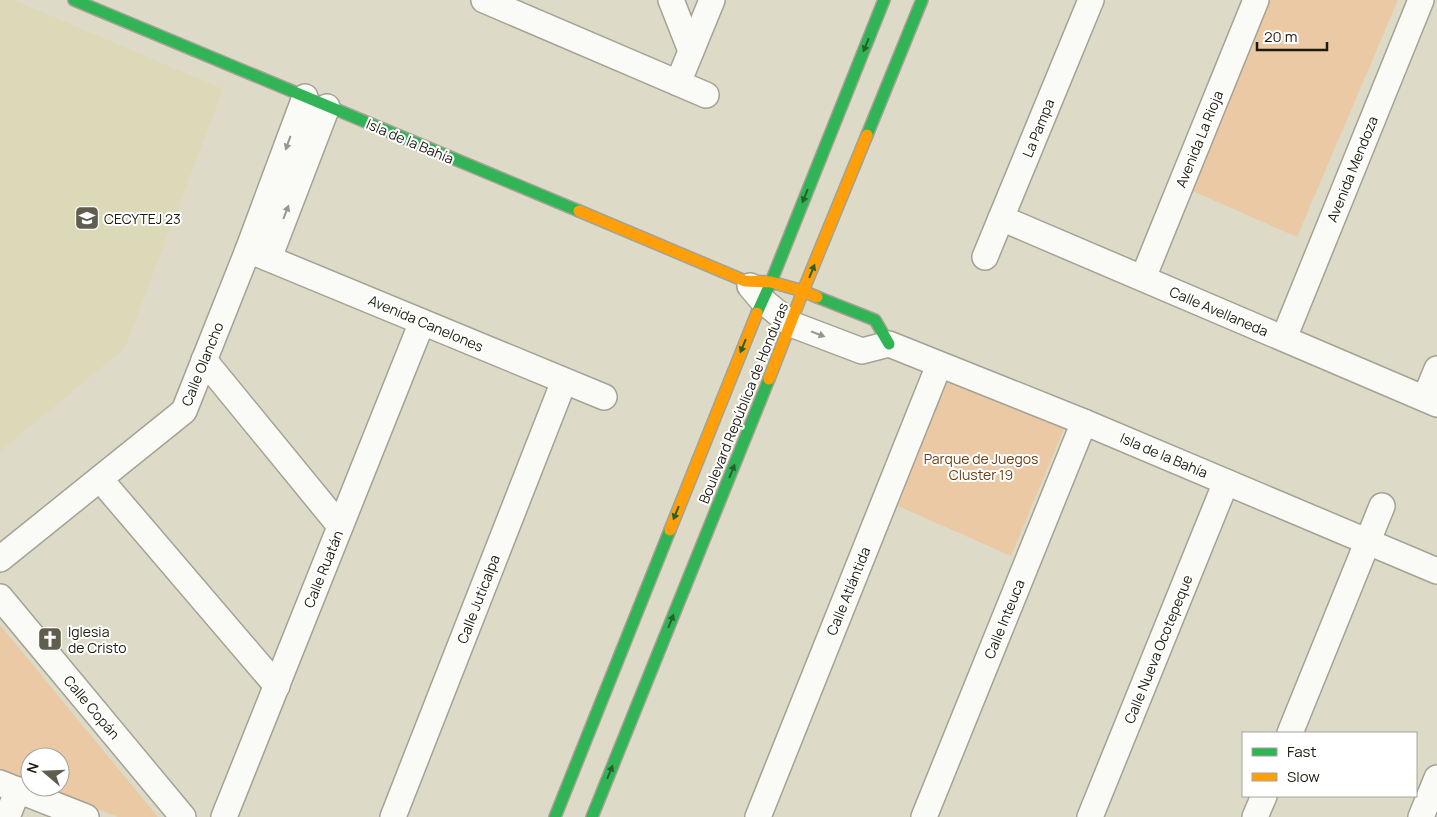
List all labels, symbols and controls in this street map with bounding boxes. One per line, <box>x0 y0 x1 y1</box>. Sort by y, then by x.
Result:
scale bar <box>1257 20 1327 52</box>
text: 20 m <box>1264 26 1297 47</box>
one-way arrow <box>862 38 870 53</box>
street label: Avenida La Rioja <box>1171 88 1227 190</box>
street label: La Pampa <box>1018 96 1058 160</box>
street label: Avenida Mendoza <box>1322 113 1382 225</box>
street label: Isla de la Bahía <box>363 114 457 168</box>
one-way arrow <box>284 135 291 150</box>
one-way arrow <box>801 189 809 203</box>
school or university icon: CECYTEJ 23 <box>74 205 100 231</box>
one-way arrow <box>283 205 291 220</box>
place label: CECYTEJ 23 <box>104 209 181 228</box>
one-way arrow <box>808 264 816 278</box>
street label: Calle Avellaneda <box>1167 282 1271 340</box>
street label: Avenida Canelones <box>366 290 486 356</box>
street label: Boulevard República de Honduras <box>694 300 792 506</box>
street label: Calle Olancho <box>177 319 227 409</box>
one-way arrow <box>811 330 826 338</box>
one-way arrow <box>739 339 747 353</box>
street label: Isla de la Bahía <box>1117 428 1211 482</box>
park label: Parque de Juegos Cluster 19 <box>924 449 1038 484</box>
one-way arrow <box>728 463 736 478</box>
one-way arrow <box>672 506 680 520</box>
street label: Calle Ruatán <box>299 527 347 611</box>
street label: Calle Atlántida <box>822 544 874 638</box>
street label: Calle Juticalpa <box>452 552 504 646</box>
street label: Calle Nueva Ocotepeque <box>1119 572 1197 726</box>
street label: Calle Inteuca <box>979 576 1029 662</box>
one-way arrow <box>667 613 675 628</box>
place label: Iglesia de Cristo <box>68 622 127 657</box>
church icon: Iglesia de Cristo <box>37 626 63 652</box>
street label: Calle Copán <box>60 671 124 743</box>
legend <box>1242 732 1417 797</box>
text: Fast <box>1287 741 1316 762</box>
north arrow <box>20 747 70 797</box>
text: N <box>22 760 43 775</box>
one-way arrow <box>606 764 614 779</box>
text: Slow <box>1287 766 1320 787</box>

